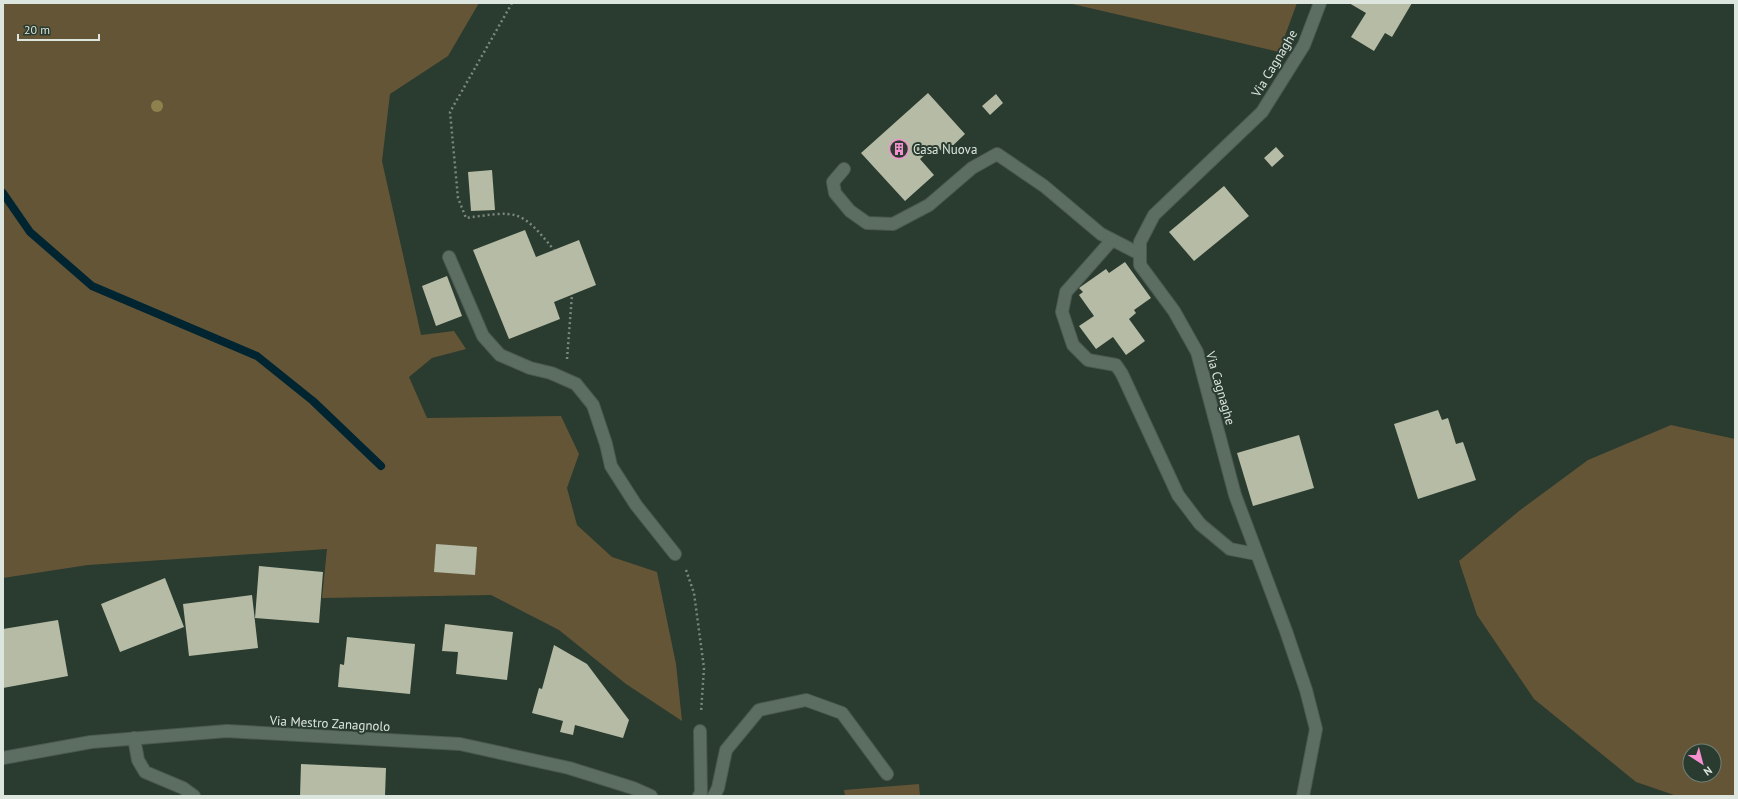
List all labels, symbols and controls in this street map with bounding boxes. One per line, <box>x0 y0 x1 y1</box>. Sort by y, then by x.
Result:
scale bar <box>18 16 99 42</box>
text: 20 m <box>24 22 50 37</box>
street label: Via Cagnaghe <box>1247 26 1301 101</box>
building icon: Casa Nuova <box>888 138 910 160</box>
place label: Casa Nuova <box>913 141 977 158</box>
street label: Via Cagnaghe <box>1202 348 1239 427</box>
street label: Via Mestro Zanagnolo <box>268 712 391 735</box>
north arrow <box>1682 743 1722 783</box>
text: N <box>1701 763 1715 779</box>

